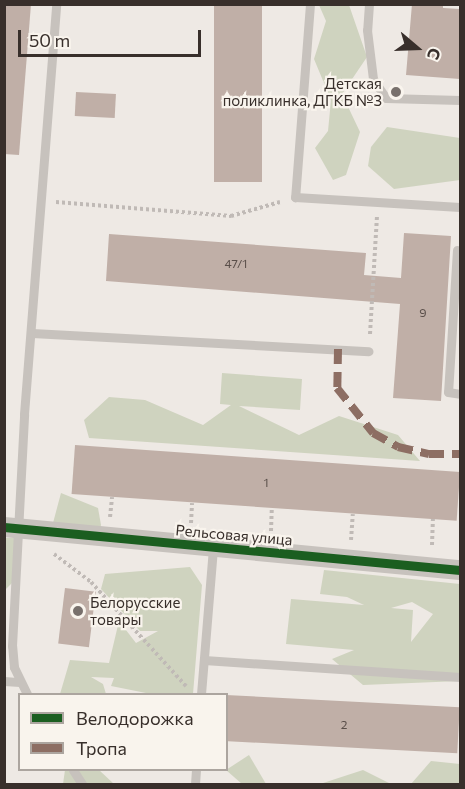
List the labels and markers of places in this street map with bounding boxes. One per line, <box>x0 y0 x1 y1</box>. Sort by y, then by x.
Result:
place label: Детская поликлинка, ДГКБ №3 <box>223 74 382 109</box>
marker: Детская поликлинка, ДГКБ №3 <box>387 83 405 101</box>
place label: Белорусские товары <box>90 593 180 628</box>
marker: Белорусские товары <box>71 604 85 618</box>

